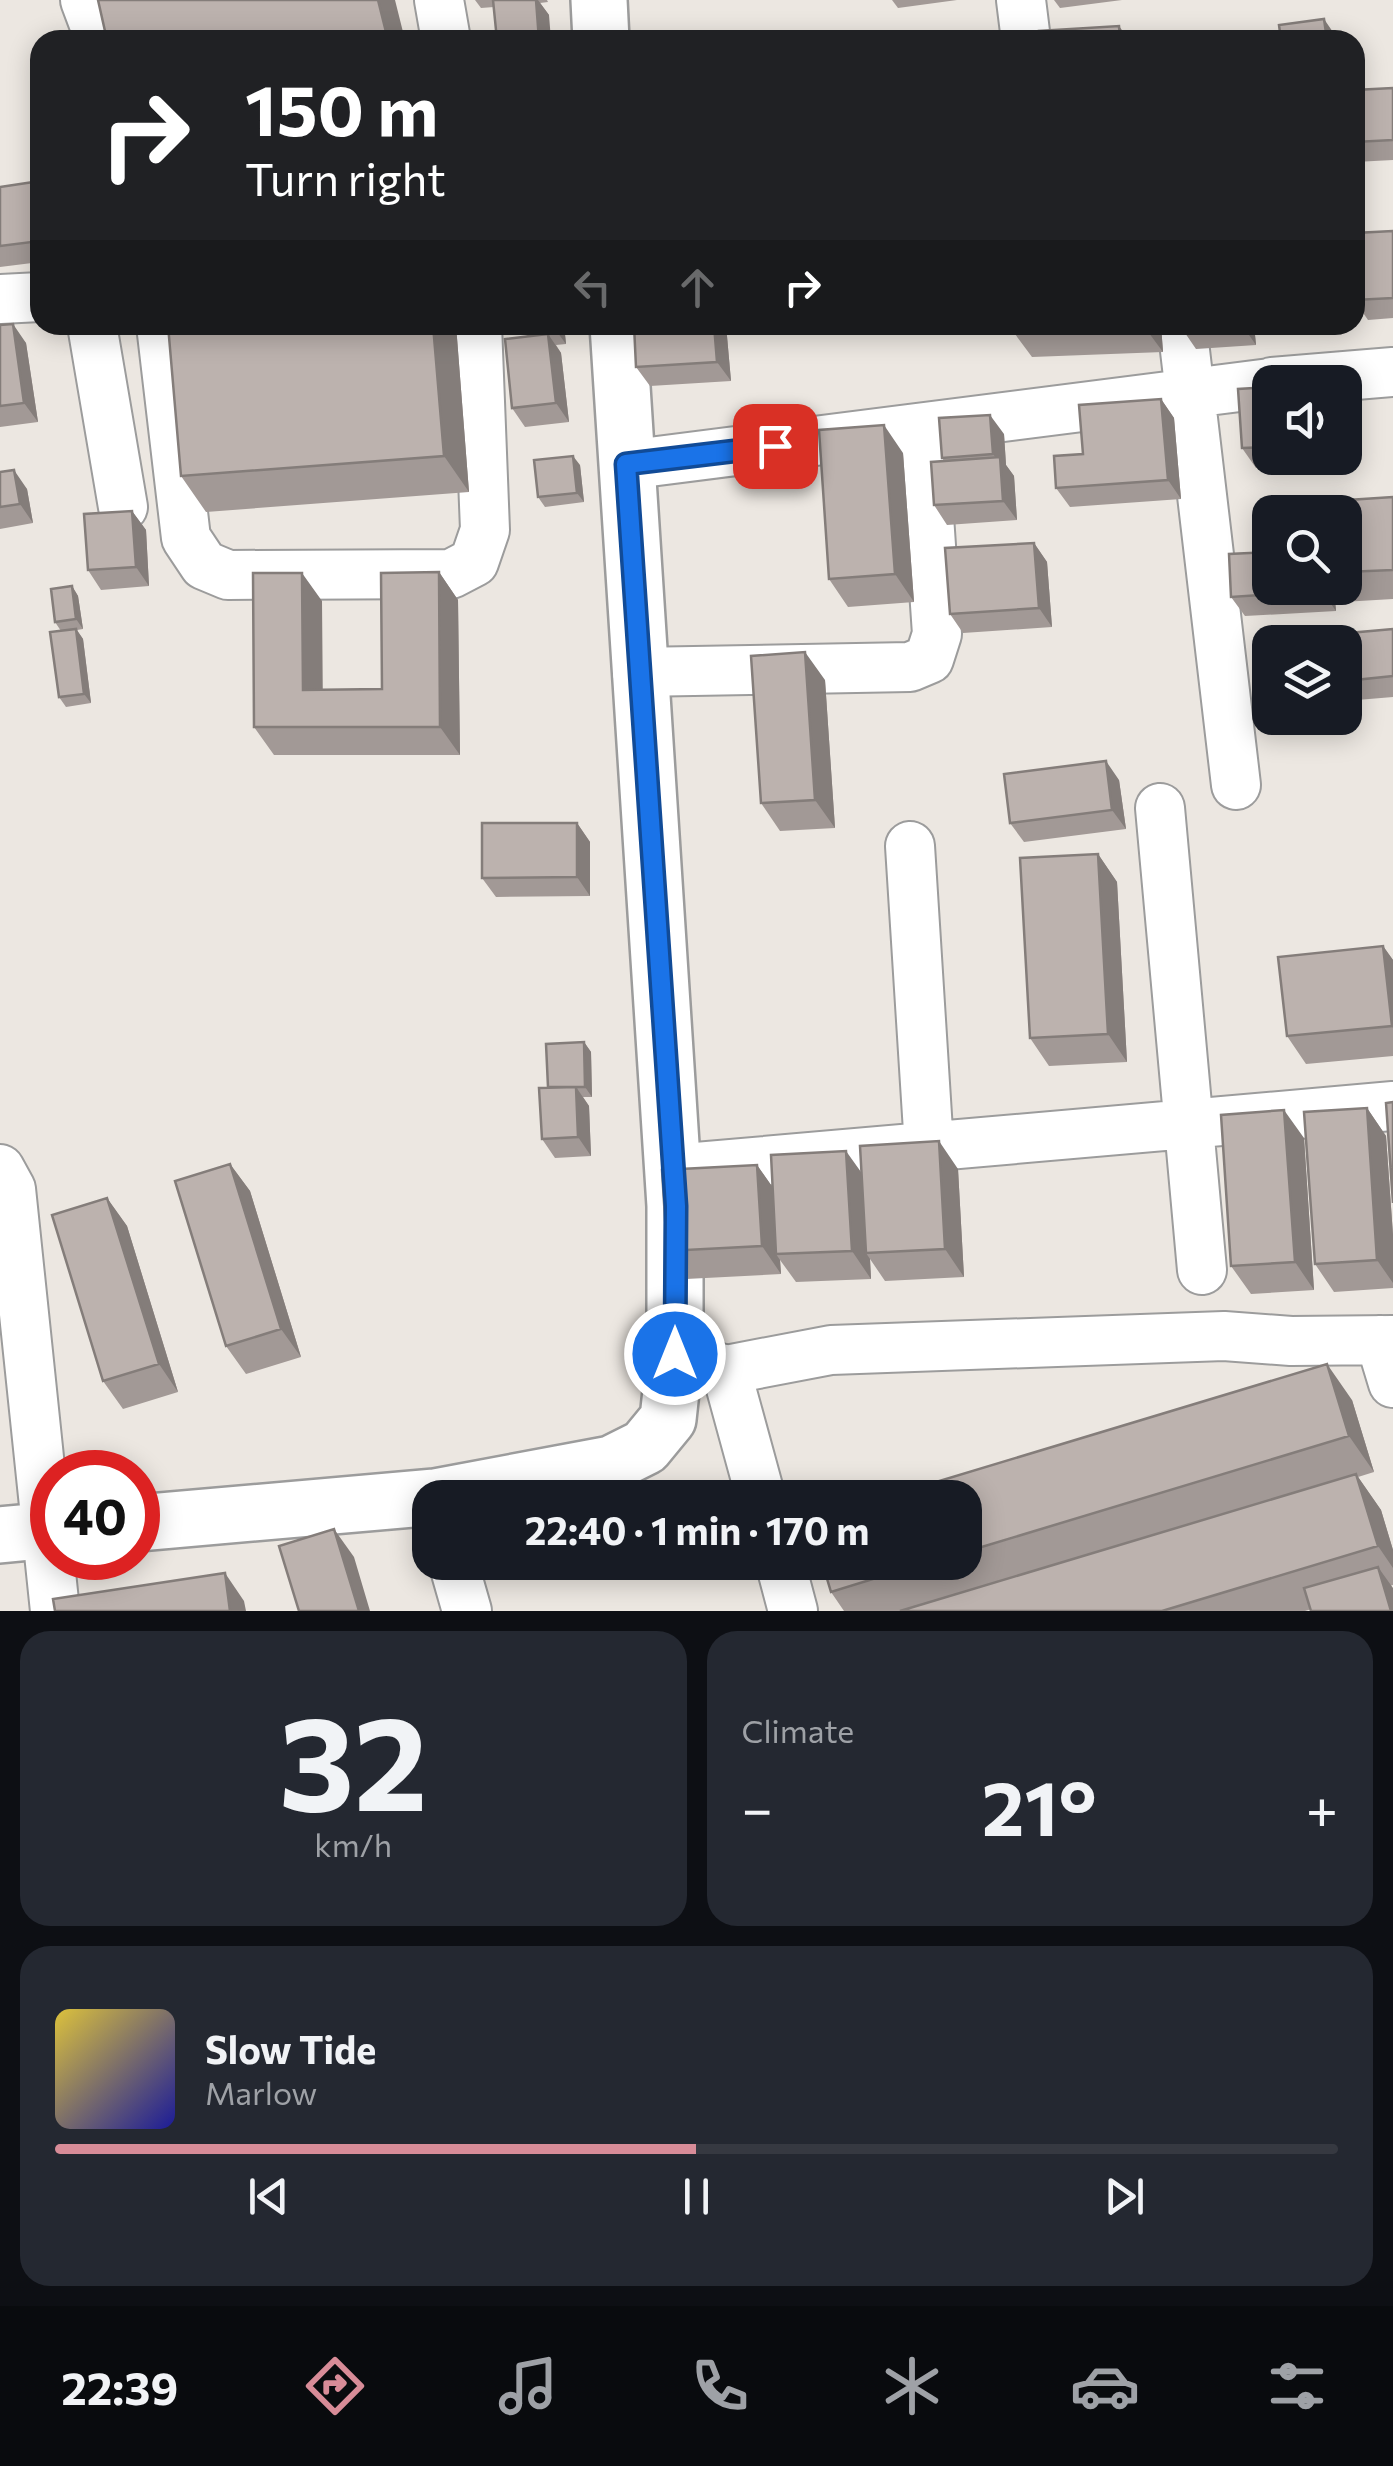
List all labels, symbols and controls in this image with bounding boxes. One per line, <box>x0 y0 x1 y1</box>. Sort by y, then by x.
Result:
text: 150 m <box>245 65 438 150</box>
icon: right <box>80 70 210 200</box>
text: Turn right <box>245 150 446 205</box>
icon: left <box>565 260 620 315</box>
icon: ahead <box>670 260 725 315</box>
icon: right <box>775 260 830 315</box>
map controls <box>1252 365 1362 735</box>
button: sound <box>1252 365 1362 475</box>
pin <box>733 404 818 489</box>
icon: arrive <box>748 419 803 474</box>
button: search <box>1252 495 1362 605</box>
button: layers <box>1252 625 1362 735</box>
position arrow <box>623 1302 727 1406</box>
speed limit sign: 40 <box>30 1450 160 1580</box>
text: 22:40 · 1 min · 170 m <box>525 1506 869 1553</box>
text: 32 <box>279 1679 428 1838</box>
text: Climate <box>742 1710 854 1750</box>
text: 21° <box>982 1760 1097 1851</box>
text: − <box>742 1773 773 1840</box>
text: + <box>1306 1773 1338 1840</box>
text: km/h <box>314 1824 392 1864</box>
text: Slow Tide <box>205 2025 376 2072</box>
text: Marlow <box>205 2072 317 2112</box>
icon: previous <box>241 2169 296 2224</box>
icon: pause <box>669 2169 724 2224</box>
icon: next <box>1097 2169 1152 2224</box>
icon: directions <box>300 2351 370 2421</box>
icon: music <box>493 2351 563 2421</box>
icon: phone <box>685 2351 755 2421</box>
icon: climate <box>877 2351 947 2421</box>
icon: car <box>1070 2351 1140 2421</box>
icon: filters <box>1262 2351 1332 2421</box>
text: 22:39 <box>61 2359 178 2414</box>

